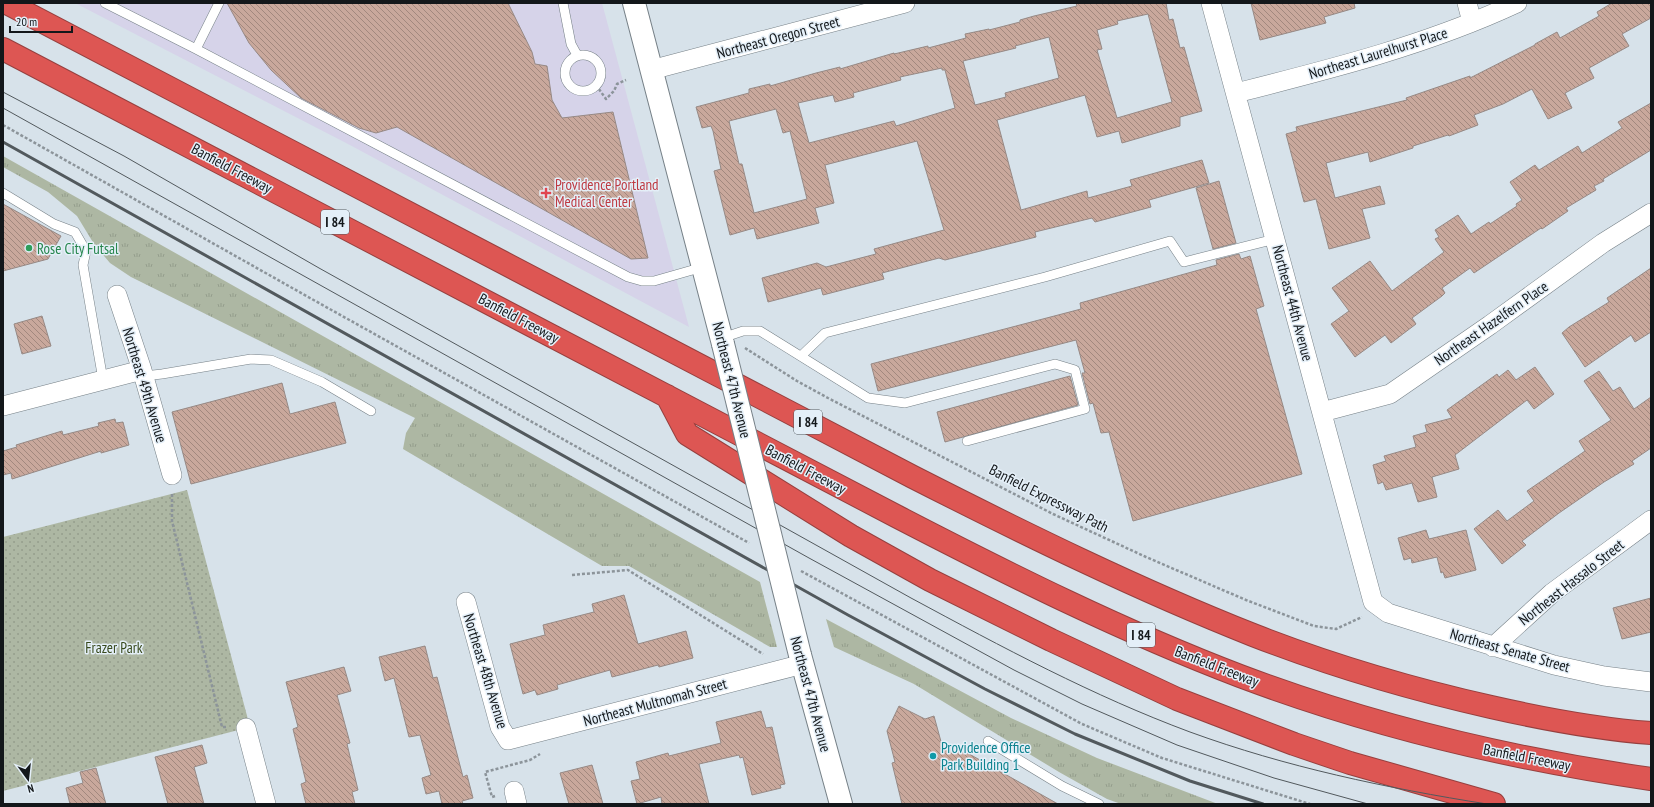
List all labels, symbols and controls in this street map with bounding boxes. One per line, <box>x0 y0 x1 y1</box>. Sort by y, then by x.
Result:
scale bar <box>10 8 72 34</box>
street label: Northeast Oregon Street <box>714 11 842 63</box>
text: 20 m <box>16 14 37 29</box>
street label: Northeast Laurelhurst Place <box>1306 23 1450 83</box>
street label: Banfield Freeway <box>188 139 276 197</box>
place label: Providence Portland Medical Center <box>555 175 659 211</box>
marker: Providence Portland Medical Center <box>540 187 552 199</box>
road number: I 84 <box>321 210 349 234</box>
place label: Rose City Futsal <box>37 239 119 258</box>
marker: Rose City Futsal <box>24 243 34 253</box>
street label: Northeast 44th Avenue <box>1268 243 1318 363</box>
street label: Northeast Hazelfern Place <box>1430 277 1552 369</box>
street label: Banfield Freeway <box>475 289 563 347</box>
street label: Northeast 47th Avenue <box>708 320 756 440</box>
street label: Northeast 49th Avenue <box>118 325 172 445</box>
road number: I 84 <box>794 410 822 434</box>
street label: Banfield Freeway <box>762 440 850 498</box>
street label: Banfield Expressway Path <box>986 460 1112 536</box>
street label: Northeast Hassalo Street <box>1514 535 1628 629</box>
street label: Northeast 48th Avenue <box>459 611 513 731</box>
road number: I 84 <box>1127 623 1155 647</box>
street label: Northeast Senate Street <box>1448 624 1572 676</box>
street label: Northeast 47th Avenue <box>786 634 836 754</box>
park label: Frazer Park <box>85 638 143 657</box>
street label: Banfield Freeway <box>1172 641 1262 691</box>
street label: Northeast Multnomah Street <box>581 674 729 730</box>
place label: Providence Office Park Building 1 <box>941 738 1031 774</box>
street label: Banfield Freeway <box>1482 739 1573 775</box>
marker: Providence Office Park Building 1 <box>928 751 938 761</box>
north arrow <box>8 759 48 799</box>
text: N <box>26 781 35 796</box>

